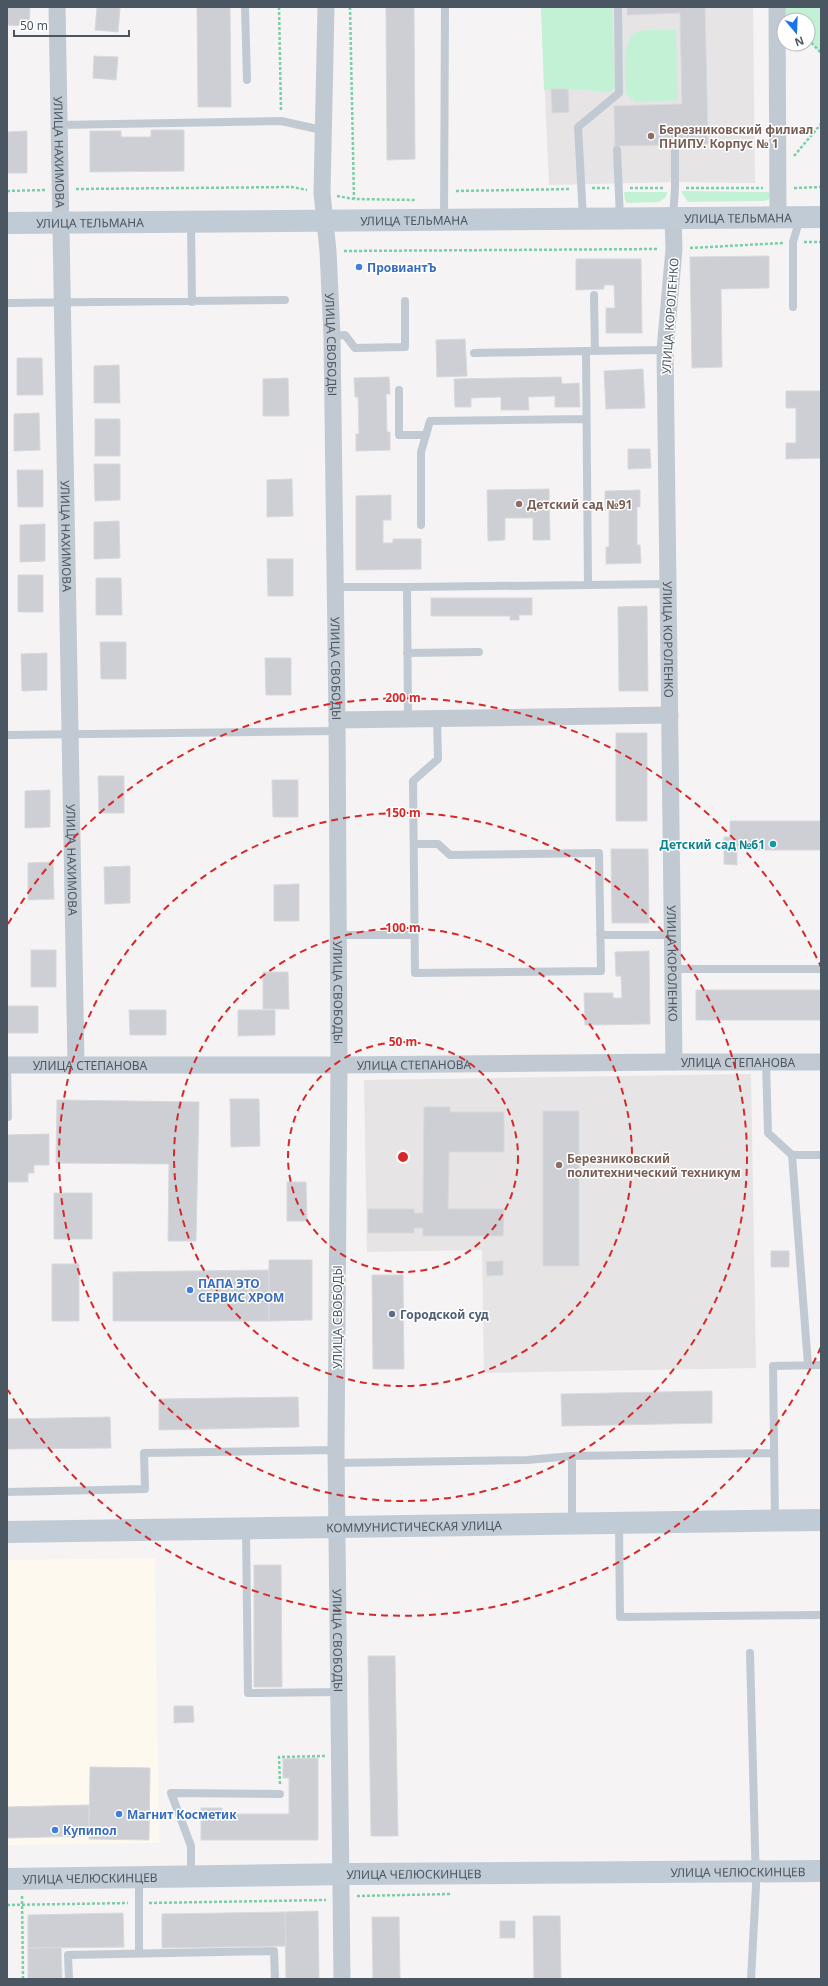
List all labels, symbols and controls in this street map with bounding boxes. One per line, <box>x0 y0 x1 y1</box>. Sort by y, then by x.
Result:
scale bar <box>14 12 129 38</box>
north arrow <box>776 12 816 52</box>
text: 50 m <box>20 17 48 34</box>
text: N <box>793 33 806 50</box>
street label: УЛИЦА НАХИМОВА <box>50 96 69 208</box>
place label: Березниковский филиал ПНИПУ. Корпус № 1 <box>659 121 813 152</box>
marker: Березниковский филиал ПНИПУ. Корпус № 1 <box>646 131 656 141</box>
street label: УЛИЦА ТЕЛЬМАНА <box>684 209 792 227</box>
street label: УЛИЦА ТЕЛЬМАНА <box>360 211 468 229</box>
street label: УЛИЦА ТЕЛЬМАНА <box>36 213 144 231</box>
street label: УЛИЦА КОРОЛЕНКО <box>657 257 683 375</box>
place label: ПровиантЪ <box>367 259 437 276</box>
marker: ПровиантЪ <box>354 262 364 272</box>
street label: УЛИЦА СВОБОДЫ <box>321 292 341 396</box>
street label: УЛИЦА НАХИМОВА <box>57 480 76 592</box>
place label: Детский сад №91 <box>527 496 632 513</box>
marker: Детский сад №91 <box>514 499 524 509</box>
street label: УЛИЦА КОРОЛЕНКО <box>659 581 678 698</box>
street label: УЛИЦА СВОБОДЫ <box>327 617 346 720</box>
text: 200 m <box>385 689 421 706</box>
street label: УЛИЦА НАХИМОВА <box>63 804 82 916</box>
text: 150 m <box>385 804 421 821</box>
place label: Детский сад №61 <box>660 836 765 853</box>
marker: Детский сад №61 <box>768 839 778 849</box>
street label: УЛИЦА КОРОЛЕНКО <box>664 905 682 1022</box>
text: 100 m <box>385 919 421 936</box>
street label: УЛИЦА СВОБОДЫ <box>330 941 347 1044</box>
text: 50 m <box>389 1033 417 1050</box>
street label: УЛИЦА СТЕПАНОВА <box>681 1054 796 1071</box>
street label: УЛИЦА СТЕПАНОВА <box>357 1055 472 1073</box>
street label: УЛИЦА СТЕПАНОВА <box>33 1057 148 1074</box>
centre of rings <box>396 1150 410 1164</box>
place label: Березниковский политехнический техникум <box>567 1150 741 1181</box>
marker: Березниковский политехнический техникум <box>554 1160 564 1170</box>
street label: УЛИЦА СВОБОДЫ <box>329 1265 346 1369</box>
place label: ПАПА ЭТО СЕРВИС ХРОМ <box>198 1275 284 1306</box>
marker: ПАПА ЭТО СЕРВИС ХРОМ <box>185 1285 195 1295</box>
place label: Городской суд <box>400 1306 489 1323</box>
marker: Городской суд <box>387 1309 397 1319</box>
street label: КОММУНИСТИЧЕСКАЯ УЛИЦА <box>326 1516 502 1536</box>
street label: УЛИЦА СВОБОДЫ <box>329 1589 347 1692</box>
place label: Магнит Косметик <box>127 1806 237 1823</box>
marker: Магнит Косметик <box>114 1809 124 1819</box>
place label: Купипол <box>63 1822 117 1839</box>
marker: Купипол <box>50 1825 60 1835</box>
street label: УЛИЦА ЧЕЛЮСКИНЦЕВ <box>670 1863 806 1880</box>
street label: УЛИЦА ЧЕЛЮСКИНЦЕВ <box>346 1865 482 1883</box>
street label: УЛИЦА ЧЕЛЮСКИНЦЕВ <box>22 1868 158 1887</box>

